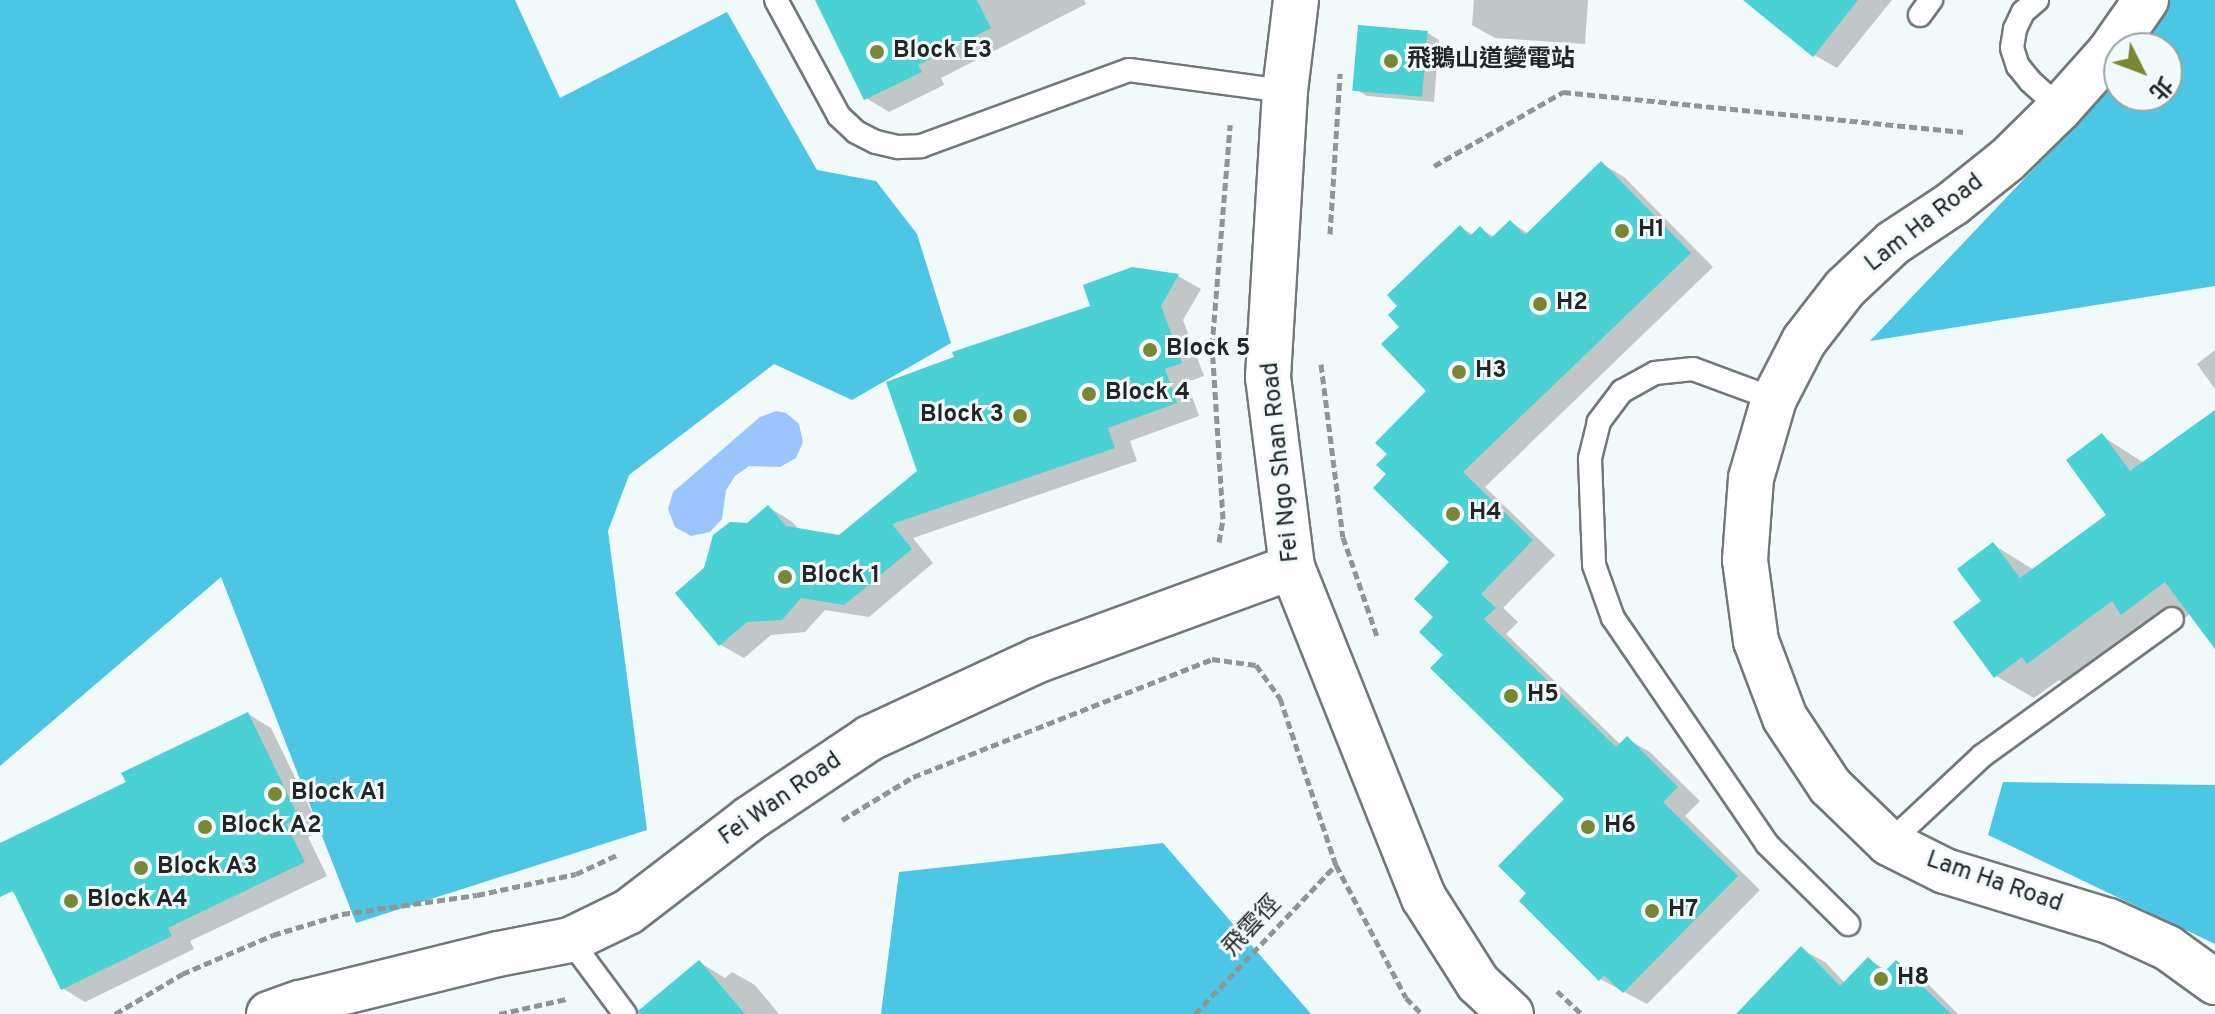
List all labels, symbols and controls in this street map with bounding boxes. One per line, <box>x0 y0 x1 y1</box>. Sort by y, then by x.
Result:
north arrow <box>2103 32 2183 112</box>
place label: Block E3 <box>893 38 992 66</box>
marker: Block E3 <box>868 43 886 61</box>
place label: 飛鵝山道變電站 <box>1407 47 1575 75</box>
marker: 飛鵝山道變電站 <box>1382 52 1400 70</box>
text: 北 <box>2142 70 2177 104</box>
street label: Lam Ha Road <box>1860 169 1990 279</box>
place label: H1 <box>1638 217 1665 245</box>
marker: H1 <box>1613 222 1631 240</box>
place label: H2 <box>1556 290 1588 318</box>
marker: H2 <box>1531 295 1549 313</box>
place label: Block 5 <box>1166 336 1250 364</box>
marker: Block 5 <box>1141 341 1159 359</box>
place label: H3 <box>1475 358 1507 386</box>
street label: Fei Ngo Shan Road <box>1257 360 1307 564</box>
marker: H3 <box>1450 363 1468 381</box>
place label: Block 4 <box>1105 380 1190 408</box>
marker: Block 4 <box>1080 385 1098 403</box>
place label: Block 3 <box>920 402 1004 430</box>
marker: Block 3 <box>1011 407 1029 425</box>
place label: H4 <box>1469 500 1502 528</box>
marker: H4 <box>1444 505 1462 523</box>
place label: Block 1 <box>801 563 880 591</box>
marker: Block 1 <box>776 568 794 586</box>
place label: H5 <box>1527 682 1559 710</box>
marker: H5 <box>1502 687 1520 705</box>
street label: Fei Wan Road <box>714 747 848 853</box>
place label: Block A1 <box>291 780 387 808</box>
marker: Block A1 <box>266 785 284 803</box>
place label: Block A2 <box>221 813 323 841</box>
place label: H6 <box>1604 813 1636 841</box>
marker: Block A2 <box>196 818 214 836</box>
marker: H6 <box>1579 818 1597 836</box>
street label: Lam Ha Road <box>1922 846 2066 920</box>
place label: Block A3 <box>157 854 258 882</box>
marker: Block A3 <box>132 859 150 877</box>
place label: Block A4 <box>87 887 189 915</box>
street label: 飛雲徑 <box>1218 891 1288 963</box>
marker: Block A4 <box>62 892 80 910</box>
place label: H7 <box>1668 897 1698 925</box>
marker: H7 <box>1643 902 1661 920</box>
place label: H8 <box>1897 965 1929 993</box>
marker: H8 <box>1872 970 1890 988</box>

